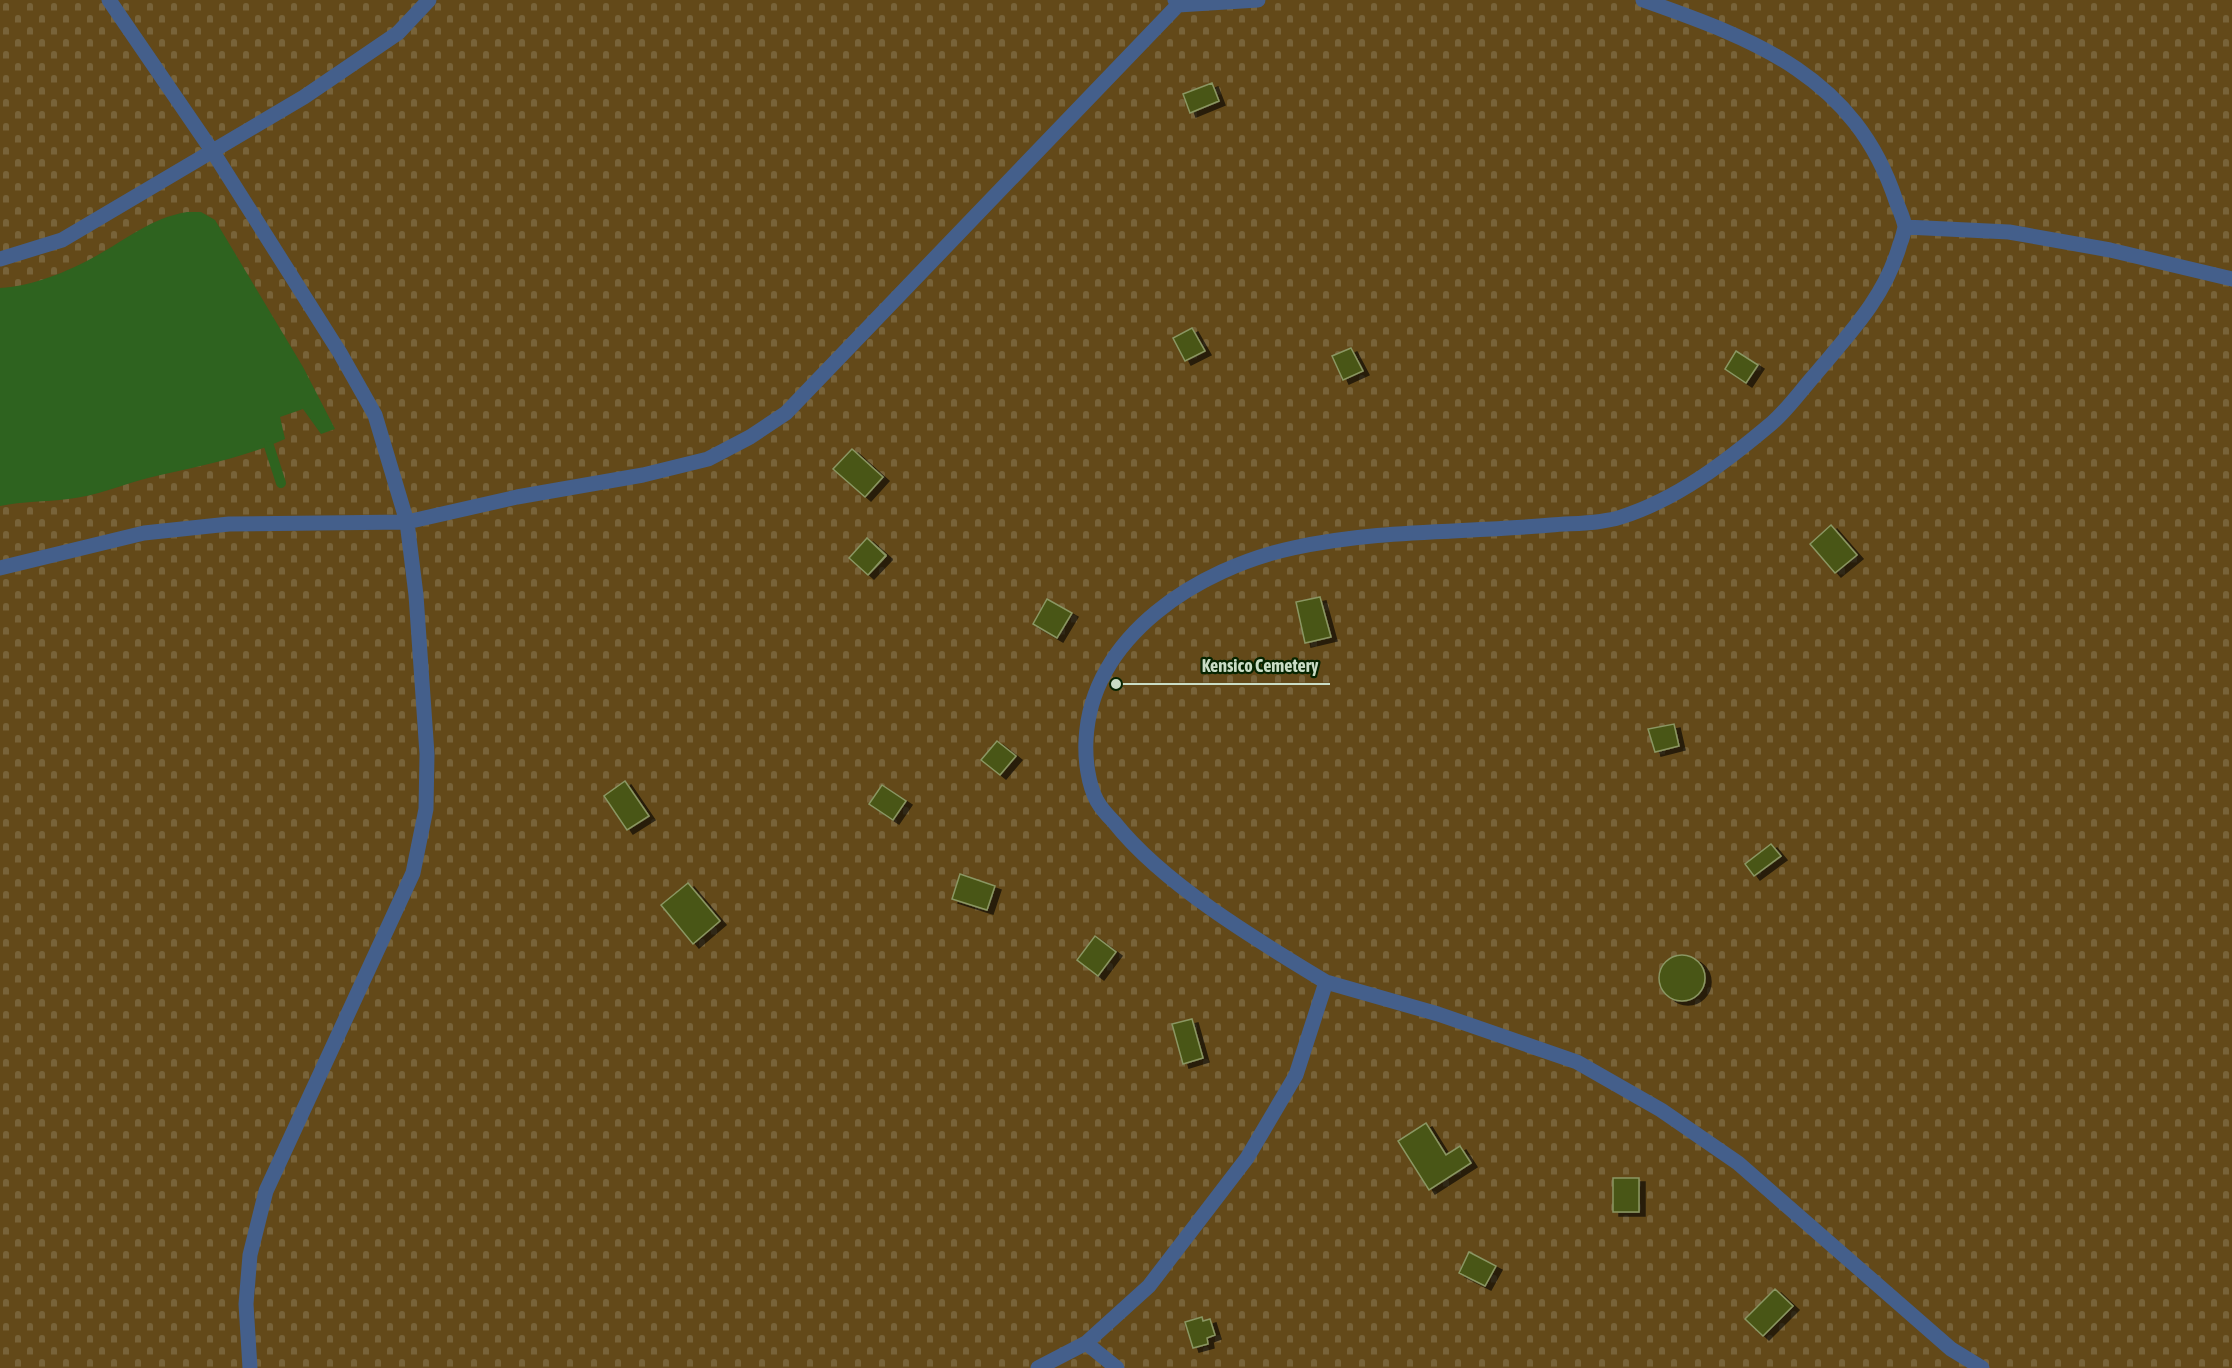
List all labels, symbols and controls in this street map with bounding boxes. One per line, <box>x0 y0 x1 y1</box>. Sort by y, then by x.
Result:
callout: Kensico Cemetery <box>1189 648 1330 684</box>
text: Kensico Cemetery <box>1202 655 1319 676</box>

